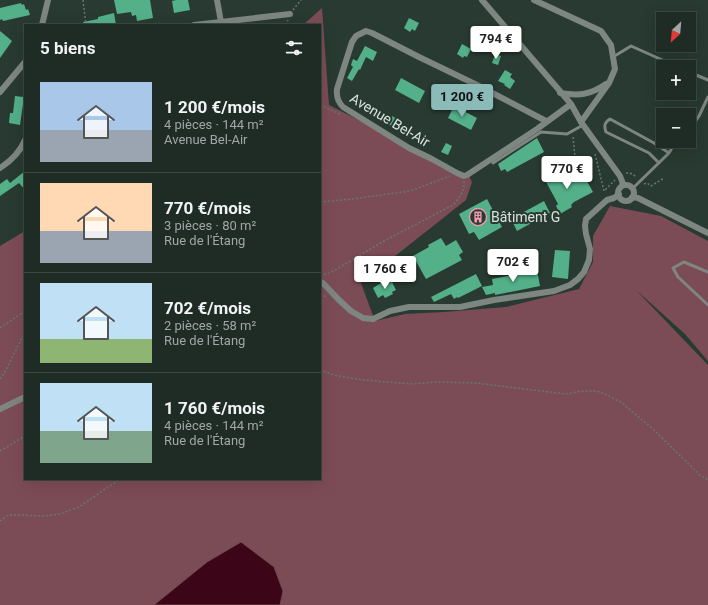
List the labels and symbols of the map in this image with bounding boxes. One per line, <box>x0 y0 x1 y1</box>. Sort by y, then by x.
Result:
north arrow <box>656 12 696 52</box>
pin: 794 € <box>468 26 524 60</box>
pin: 1 200 € <box>425 84 499 118</box>
street label: Avenue Bel-Air <box>347 90 433 150</box>
pin: 770 € <box>539 156 595 190</box>
building icon: Bâtiment G <box>468 207 488 227</box>
place label: Bâtiment G <box>491 209 560 225</box>
pin: 702 € <box>485 249 541 283</box>
pin: 1 760 € <box>348 256 422 290</box>

